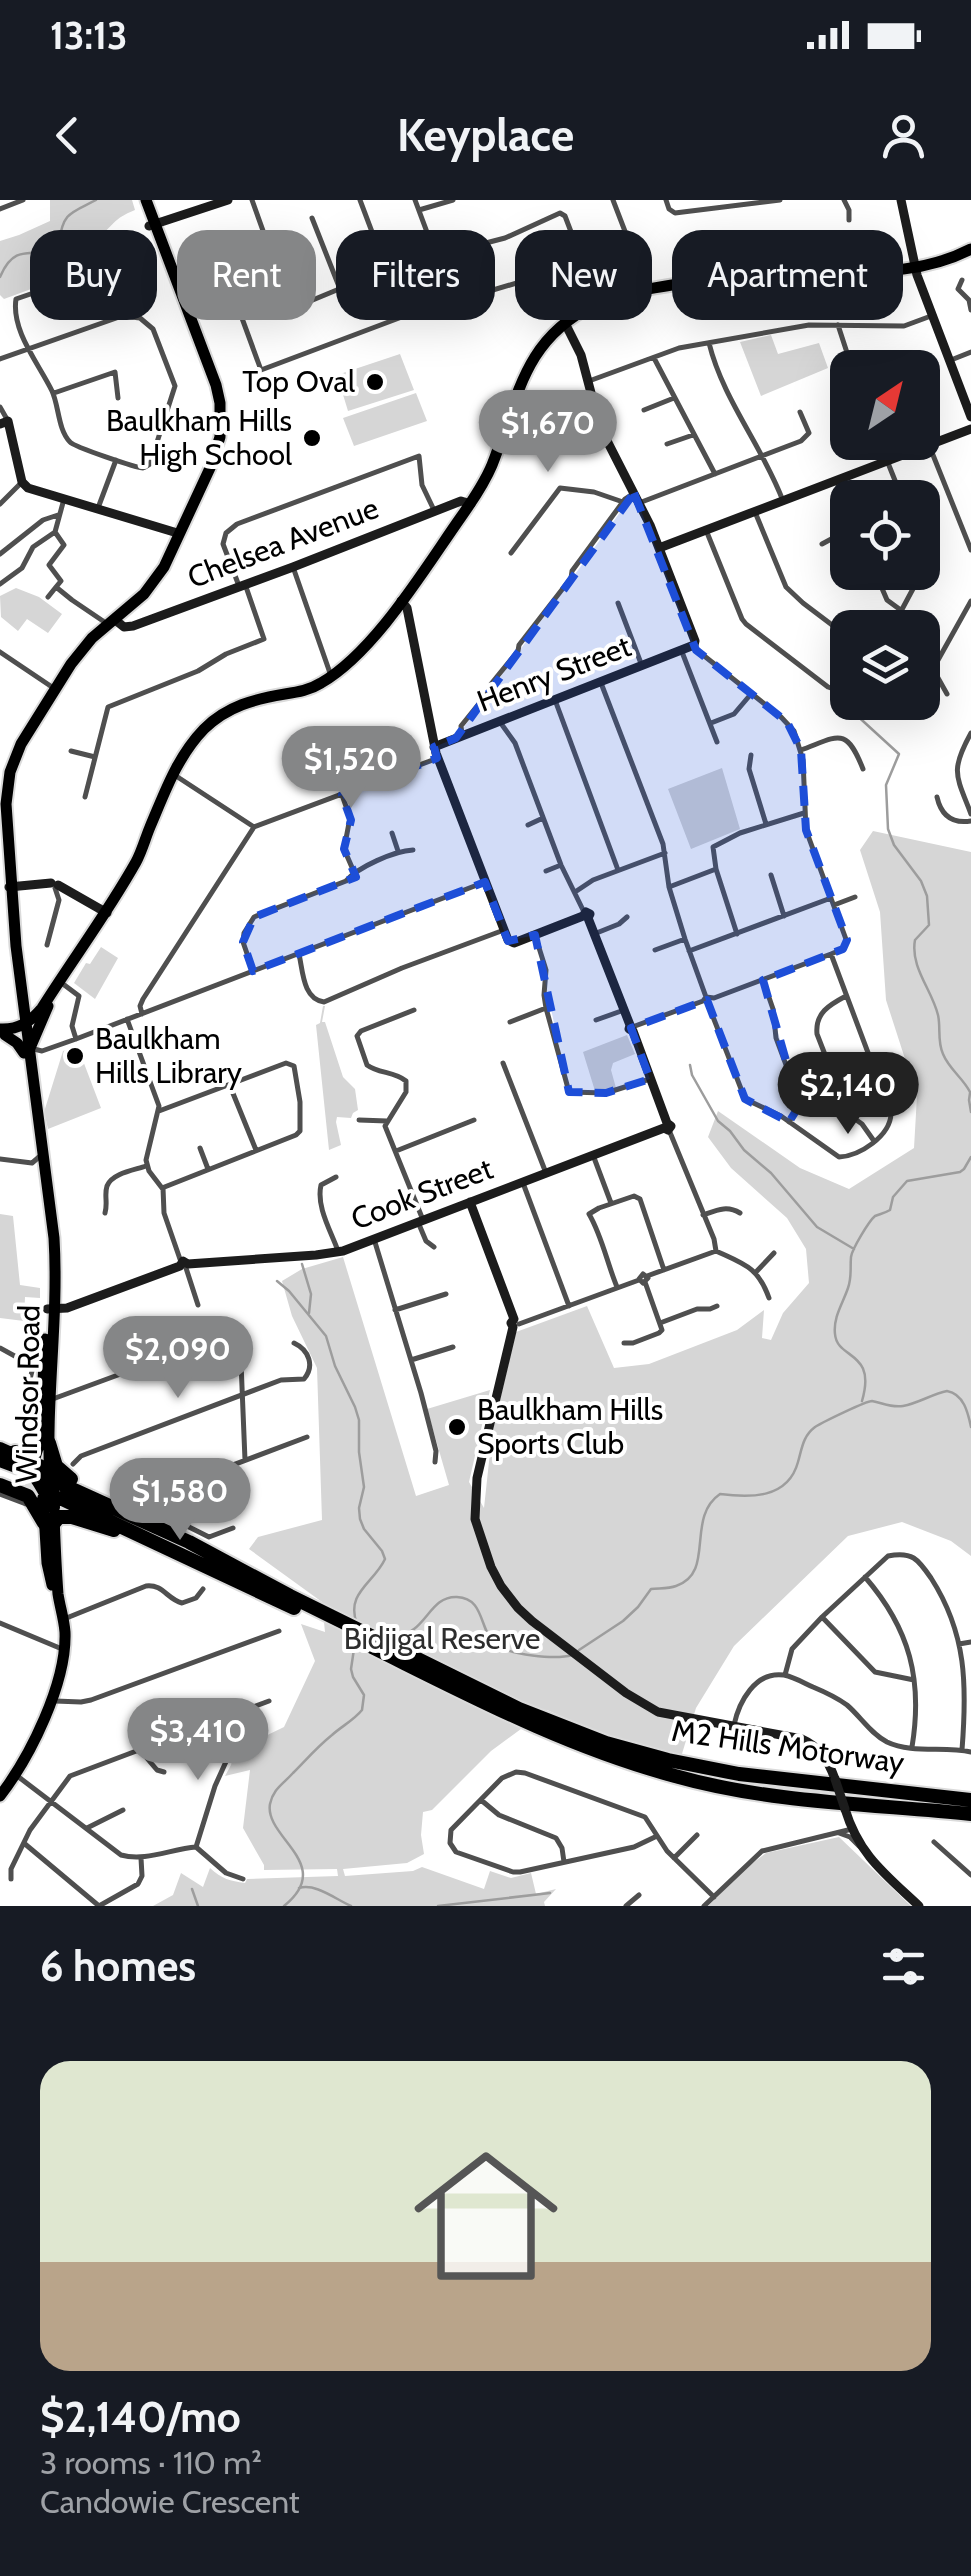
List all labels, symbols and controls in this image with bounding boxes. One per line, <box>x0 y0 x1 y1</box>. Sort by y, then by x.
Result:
text: 13:13 <box>50 12 127 59</box>
icon: back <box>40 108 95 163</box>
text: Keyplace <box>397 108 574 162</box>
icon: person <box>876 108 931 163</box>
chip: Buy <box>30 230 157 320</box>
chip: Rent <box>177 230 316 320</box>
chip: Filters <box>336 230 495 320</box>
chip: New <box>515 230 652 320</box>
chip: Apartment <box>672 230 903 320</box>
north arrow <box>830 350 940 460</box>
map controls <box>830 350 940 720</box>
place label: Top Oval <box>242 363 355 400</box>
marker: Top Oval <box>364 371 386 393</box>
pin: $1,670 <box>467 390 629 475</box>
place label: Baulkham Hills High School <box>106 402 292 473</box>
text: $1,670 <box>501 403 595 442</box>
marker: Baulkham Hills High School <box>301 427 323 449</box>
button: locate <box>830 480 940 590</box>
street label: Chelsea Avenue <box>182 489 383 596</box>
button: layers <box>830 610 940 720</box>
street label: Henry Street <box>472 627 636 720</box>
pin: $1,520 <box>270 726 432 811</box>
text: $1,520 <box>304 739 398 778</box>
place label: Baulkham Hills Library <box>95 1020 242 1091</box>
marker: Baulkham Hills Library <box>64 1045 86 1067</box>
pin: $2,140 <box>767 1052 929 1137</box>
text: $2,140 <box>800 1065 896 1104</box>
street label: Cook Street <box>346 1150 498 1237</box>
street label: Windsor Road <box>7 1305 48 1483</box>
pin: $2,090 <box>97 1316 259 1401</box>
text: $2,090 <box>125 1329 231 1368</box>
place label: Baulkham Hills Sports Club <box>477 1391 663 1462</box>
marker: Baulkham Hills Sports Club <box>446 1416 468 1438</box>
pin: $1,580 <box>99 1458 261 1543</box>
text: $1,580 <box>132 1471 228 1510</box>
park label: Bidjigal Reserve <box>344 1620 540 1657</box>
pin: $3,410 <box>117 1698 279 1783</box>
text: $3,410 <box>149 1711 247 1750</box>
street label: M2 Hills Motorway <box>669 1712 907 1781</box>
icon: filters <box>876 1939 931 1994</box>
text: 6 homes <box>40 1940 196 1992</box>
icon: home <box>396 2126 576 2306</box>
text: $2,140/mo <box>40 2391 241 2443</box>
text: 3 rooms · 110 m² <box>40 2443 262 2482</box>
text: Candowie Crescent <box>40 2482 300 2521</box>

